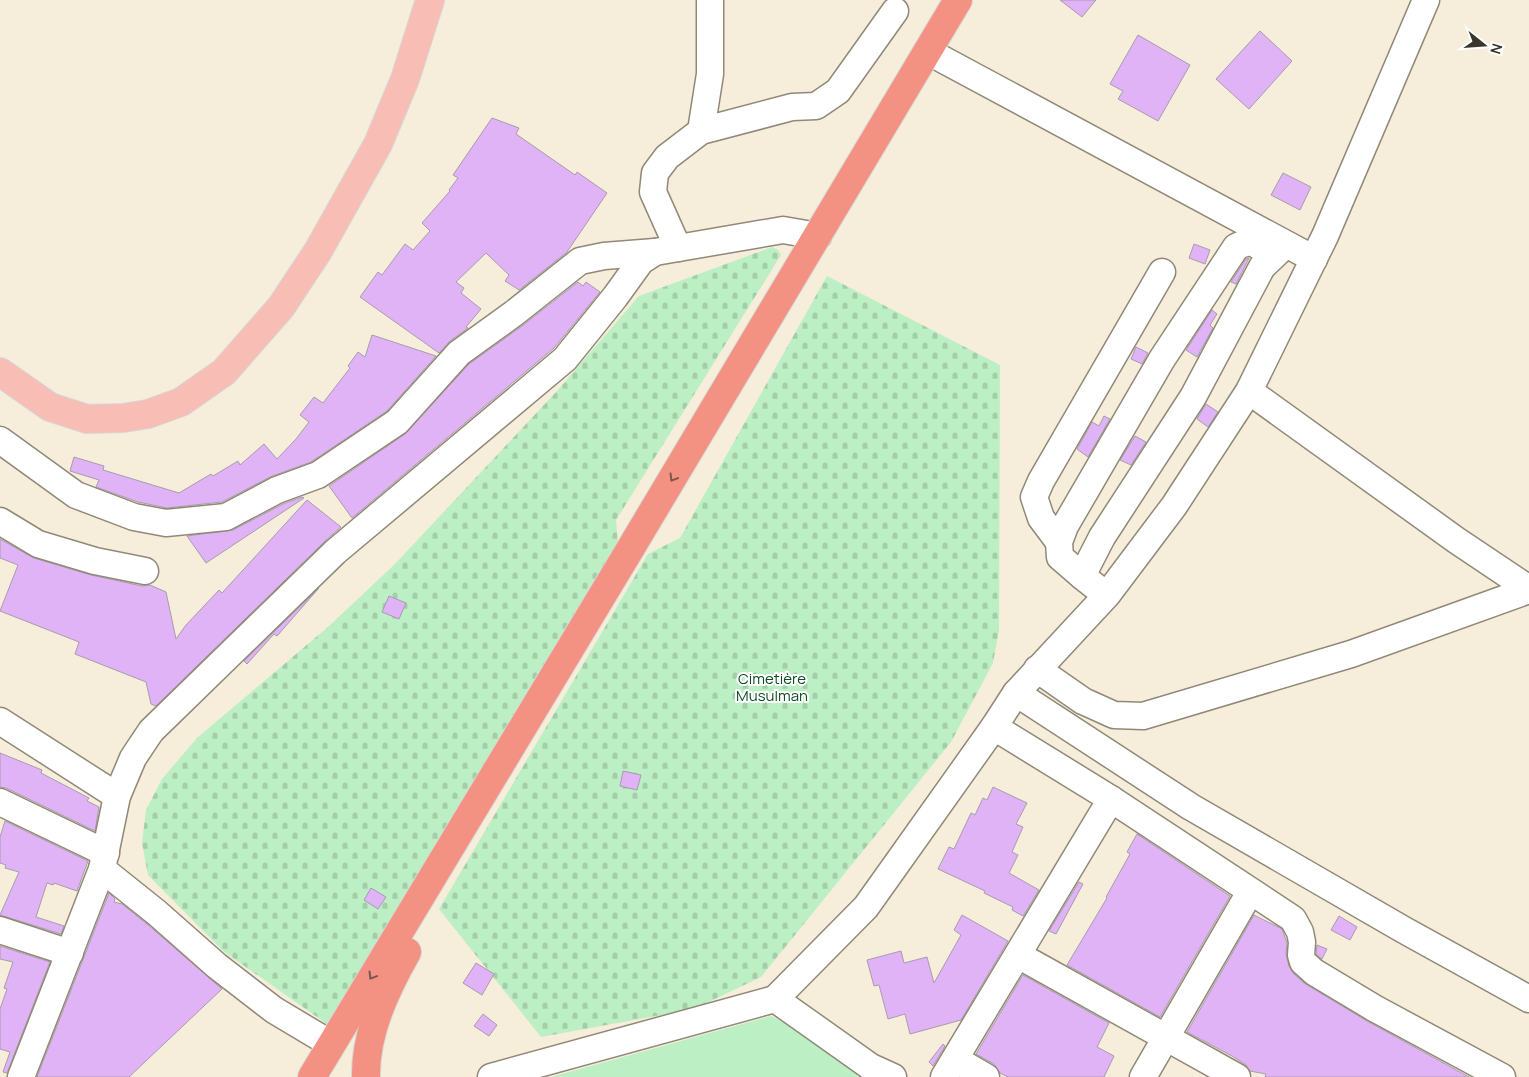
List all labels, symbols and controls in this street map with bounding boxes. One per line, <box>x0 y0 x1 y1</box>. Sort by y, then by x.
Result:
north arrow <box>1459 20 1509 70</box>
text: N <box>1486 41 1507 57</box>
one-way arrow <box>670 472 680 481</box>
park label: Cimetière Musulman <box>736 668 808 706</box>
one-way arrow <box>369 971 379 980</box>

